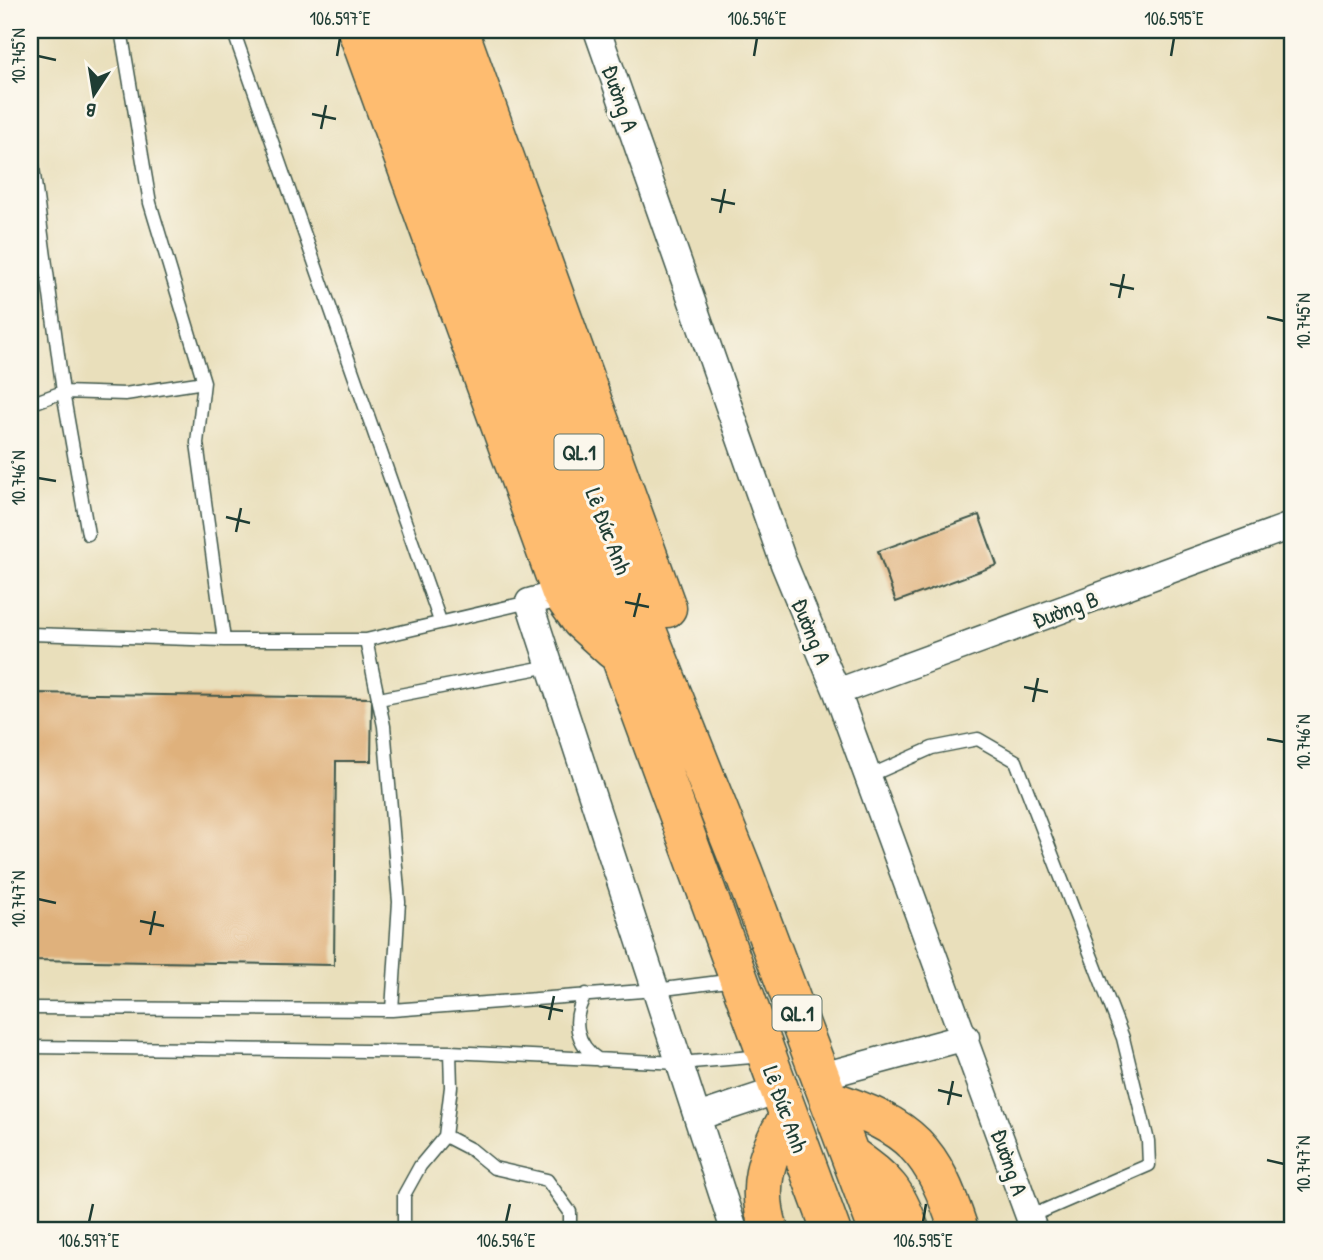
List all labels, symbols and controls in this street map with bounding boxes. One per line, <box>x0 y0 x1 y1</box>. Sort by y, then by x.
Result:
text: 106.597°E <box>310 6 370 31</box>
text: 106.596°E <box>727 6 787 31</box>
text: 106.595°E <box>1144 6 1204 31</box>
text: 10.745°N <box>6 28 31 84</box>
north arrow <box>60 60 130 130</box>
street label: Đường A <box>595 61 647 135</box>
text: B <box>83 97 98 124</box>
text: 10.745°N <box>1291 293 1316 349</box>
road number: QL.1 <box>554 434 604 470</box>
text: 10.746°N <box>6 450 31 506</box>
street label: Lê Đức Anh <box>578 483 640 579</box>
street label: Đường B <box>1027 583 1103 635</box>
street label: Đường A <box>785 594 839 668</box>
text: 10.746°N <box>1291 714 1316 770</box>
text: 10.747°N <box>6 871 31 927</box>
road number: QL.1 <box>772 996 822 1030</box>
street label: Lê Đức Anh <box>756 1061 816 1157</box>
street label: Đường A <box>984 1125 1036 1199</box>
text: 10.747°N <box>1291 1136 1316 1192</box>
text: 106.597°E <box>59 1228 119 1253</box>
text: 106.596°E <box>476 1228 536 1253</box>
text: 106.595°E <box>893 1228 953 1253</box>

